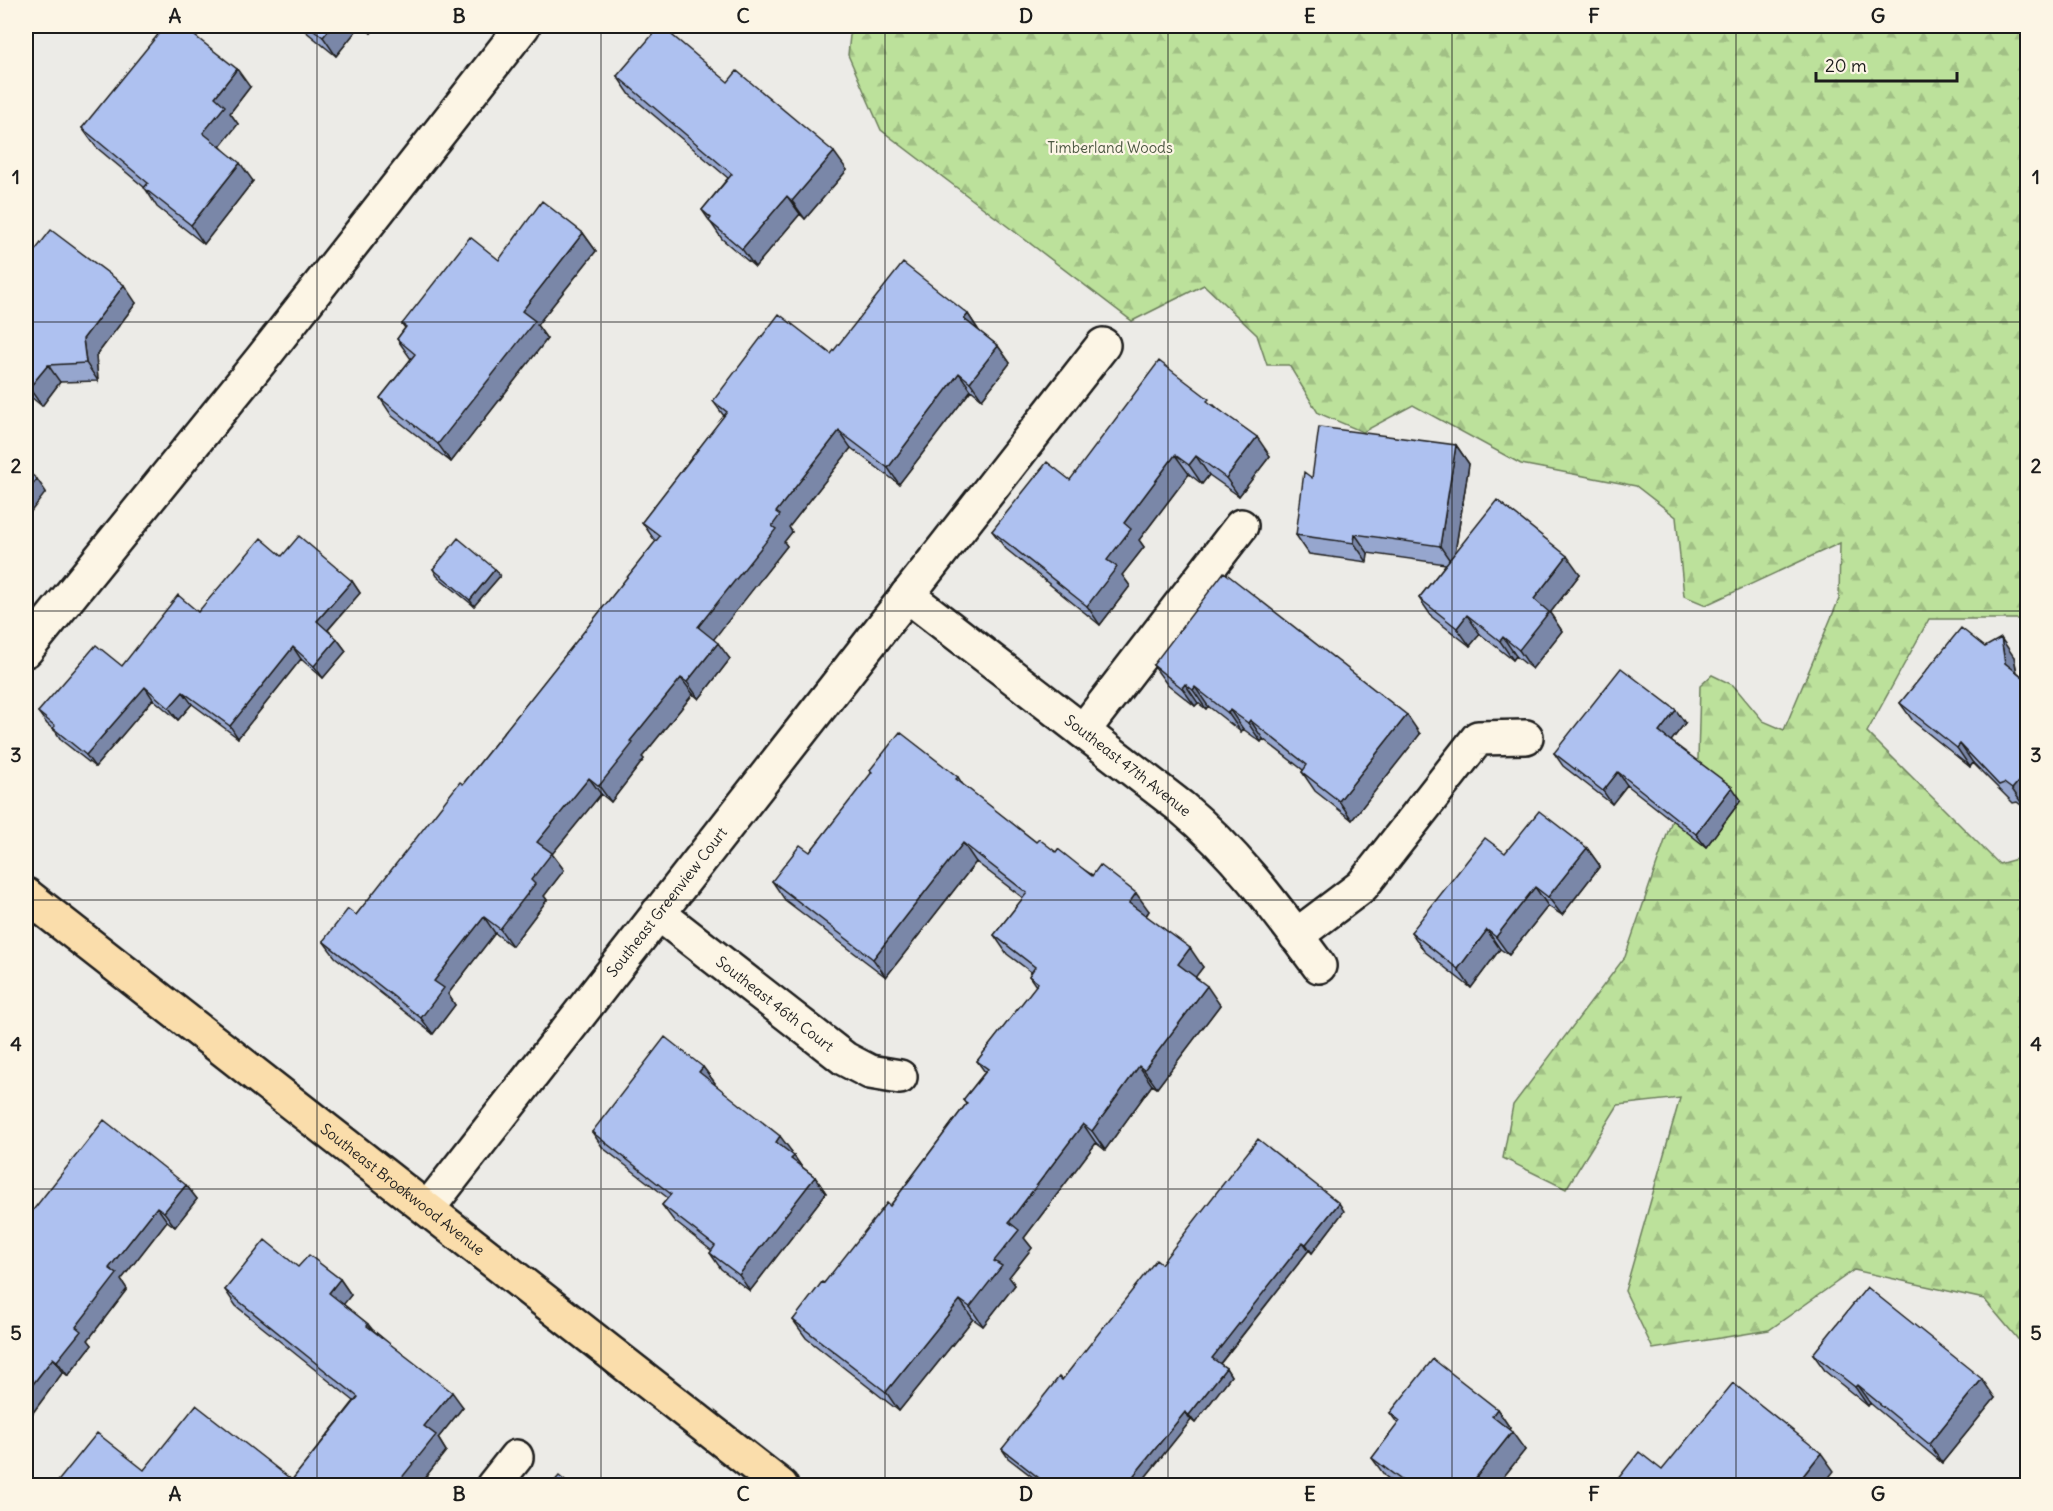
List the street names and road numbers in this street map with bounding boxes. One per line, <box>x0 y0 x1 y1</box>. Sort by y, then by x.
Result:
street label: Southeast 47th Avenue <box>1061 710 1195 820</box>
street label: Southeast Greenview Court <box>602 823 731 981</box>
street label: Southeast 46th Court <box>712 952 838 1056</box>
street label: Southeast Brookwood Avenue <box>317 1119 489 1259</box>

